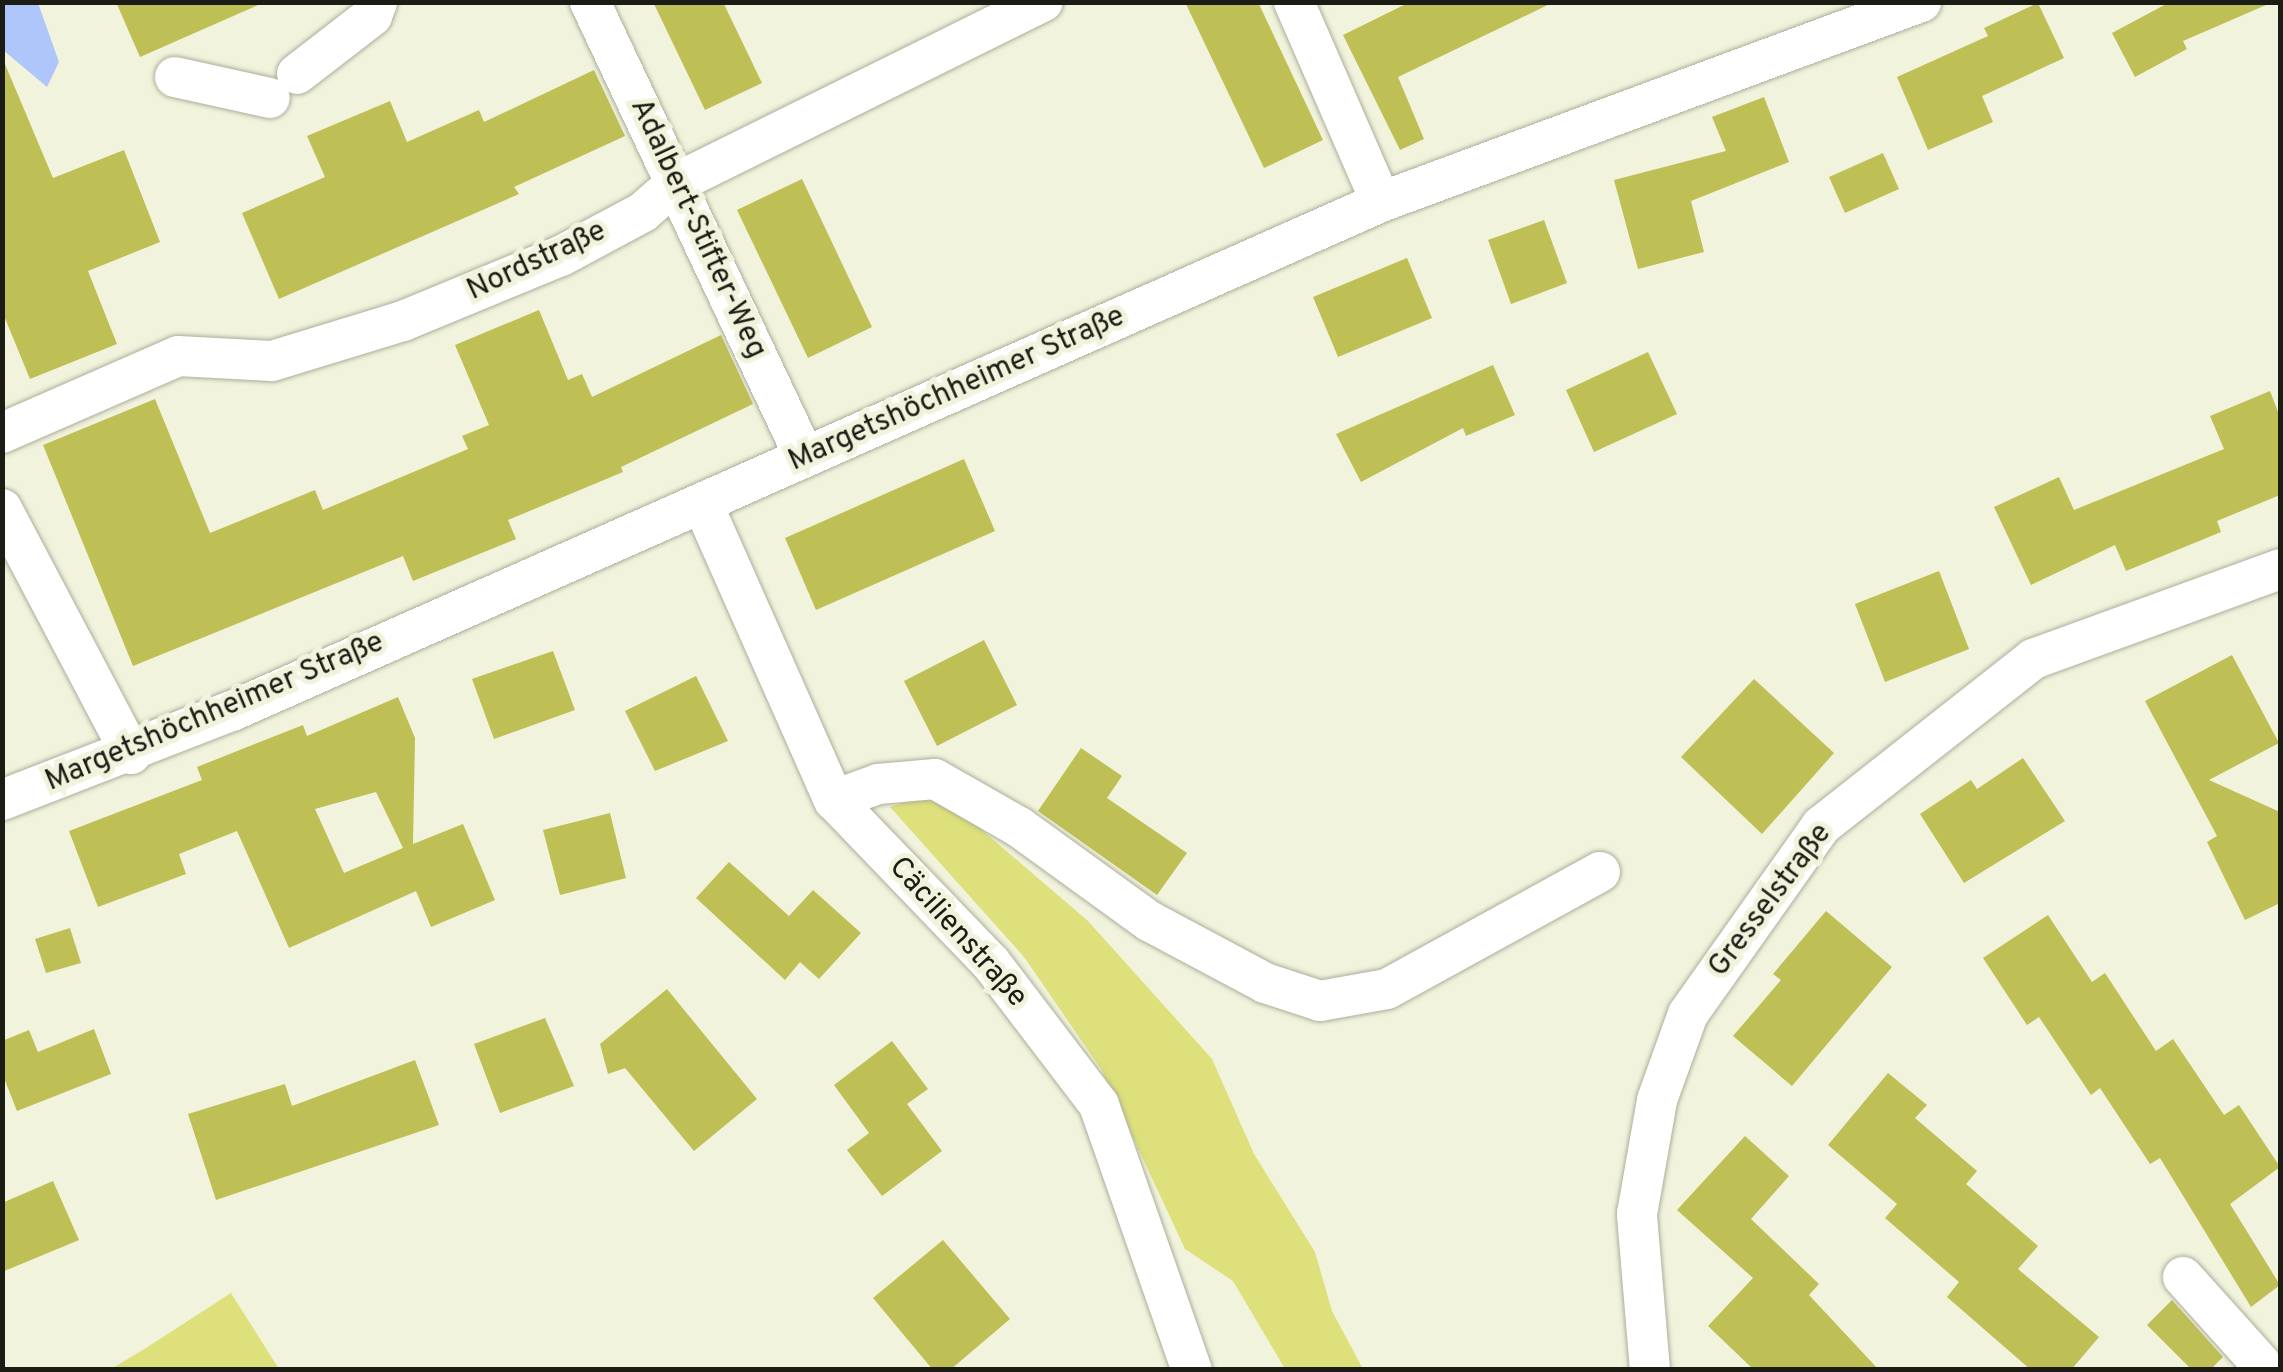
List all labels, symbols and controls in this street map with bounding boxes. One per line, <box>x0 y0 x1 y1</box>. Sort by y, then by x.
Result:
street label: Adalbert-Stifter-Weg <box>621 93 773 365</box>
street label: Nordstraße <box>462 214 612 310</box>
street label: Margetshöchheimer Straße <box>783 300 1131 480</box>
street label: Margetshöchheimer Straße <box>40 625 390 801</box>
street label: Gresselstraße <box>1702 817 1840 985</box>
street label: Cäcilienstraße <box>880 850 1034 1016</box>

